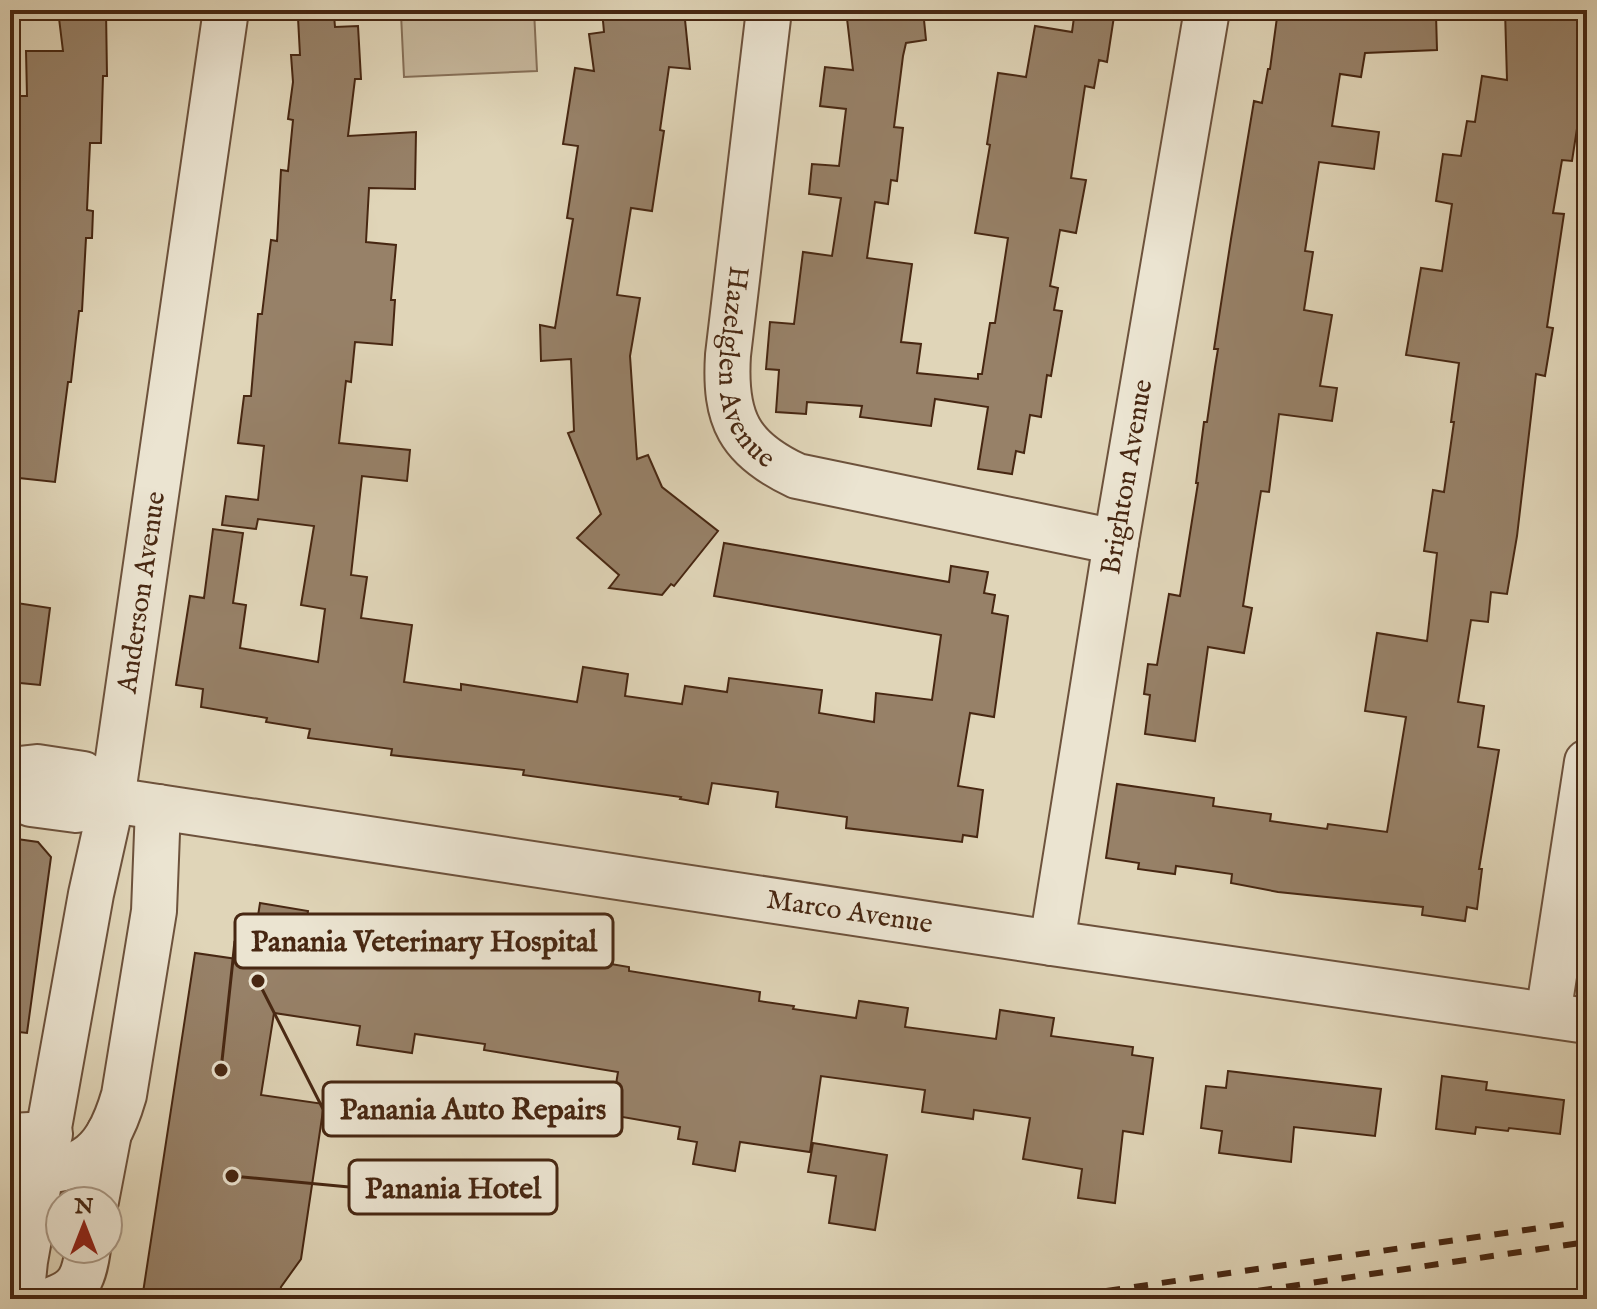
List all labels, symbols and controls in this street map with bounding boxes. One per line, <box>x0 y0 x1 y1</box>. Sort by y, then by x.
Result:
street label: Hazelglen Avenue <box>710 264 782 476</box>
street label: Brighton Avenue <box>1094 377 1161 577</box>
street label: Anderson Avenue <box>110 489 174 697</box>
street label: Marco Avenue <box>764 882 935 942</box>
callout: Panania Veterinary Hospital <box>235 914 613 968</box>
text: Panania Veterinary Hospital <box>251 924 598 962</box>
callout: Panania Auto Repairs <box>323 1082 622 1136</box>
text: Panania Auto Repairs <box>340 1092 606 1130</box>
callout: Panania Hotel <box>349 1160 557 1214</box>
text: Panania Hotel <box>365 1171 542 1209</box>
north arrow <box>44 1185 124 1265</box>
text: N <box>73 1193 94 1221</box>

